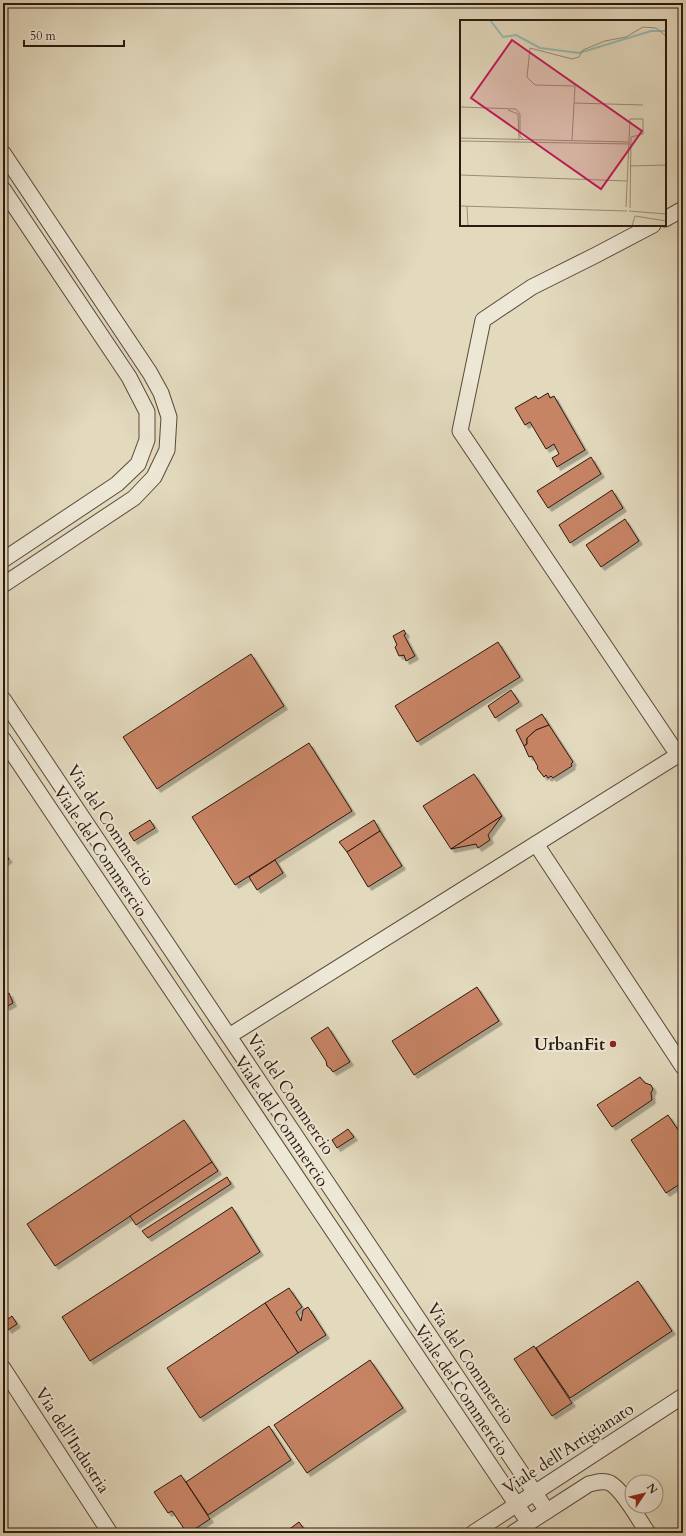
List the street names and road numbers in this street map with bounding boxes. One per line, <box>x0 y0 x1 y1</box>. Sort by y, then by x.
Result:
street label: Via del Commercio <box>62 760 160 890</box>
street label: Viale del Commercio <box>48 781 153 921</box>
street label: Via del Commercio <box>242 1029 340 1159</box>
street label: Viale del Commercio <box>229 1051 334 1191</box>
street label: Via del Commercio <box>422 1298 520 1428</box>
street label: Viale del Commercio <box>409 1320 514 1460</box>
street label: Via dell'Industria <box>30 1383 116 1498</box>
street label: Viale dell'Artigianato <box>498 1397 638 1500</box>

